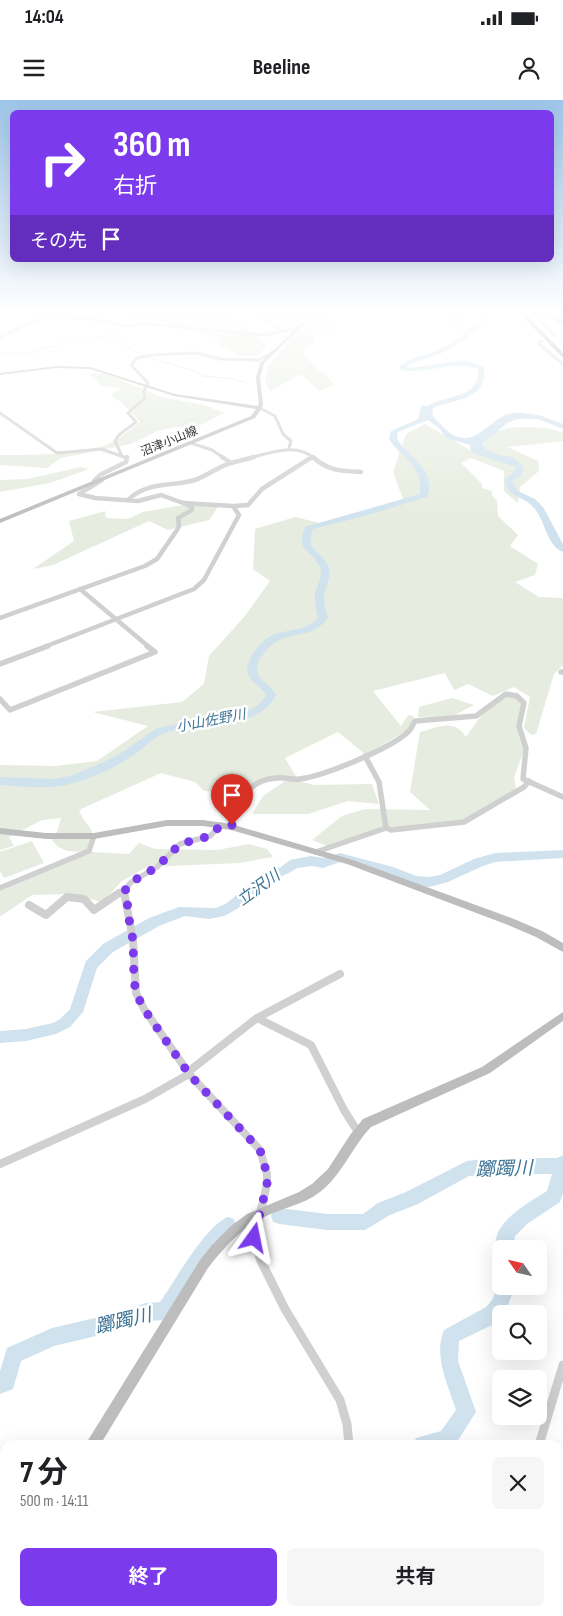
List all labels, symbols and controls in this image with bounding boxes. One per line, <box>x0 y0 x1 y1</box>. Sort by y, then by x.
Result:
text: 14:04 <box>25 6 64 29</box>
icon: menu <box>20 54 48 82</box>
text: Beeline <box>253 54 310 81</box>
icon: person <box>515 54 543 82</box>
text: 360 m <box>113 124 190 167</box>
icon: right <box>30 130 95 195</box>
text: 右折 <box>113 173 157 200</box>
icon: arrive <box>97 225 125 253</box>
text: その先 <box>30 230 87 253</box>
street label: 沼津小山線 <box>139 423 200 460</box>
water label: 小山佐野川 <box>175 705 249 736</box>
pin <box>211 774 253 825</box>
icon: arrive <box>218 781 246 809</box>
water label: 立沢川 <box>234 865 285 910</box>
water label: 躑躅川 <box>475 1157 535 1182</box>
position arrow <box>227 1211 279 1263</box>
north arrow <box>492 1240 548 1295</box>
map controls <box>492 1240 547 1425</box>
water label: 躑躅川 <box>93 1303 156 1339</box>
button: search <box>492 1305 547 1360</box>
button: layers <box>492 1370 547 1425</box>
text: 7 分 <box>20 1455 68 1491</box>
button: close <box>492 1457 544 1509</box>
text: 500 m · 14:11 <box>20 1492 88 1511</box>
button: 終了 <box>20 1548 277 1606</box>
button: 共有 <box>287 1548 544 1606</box>

